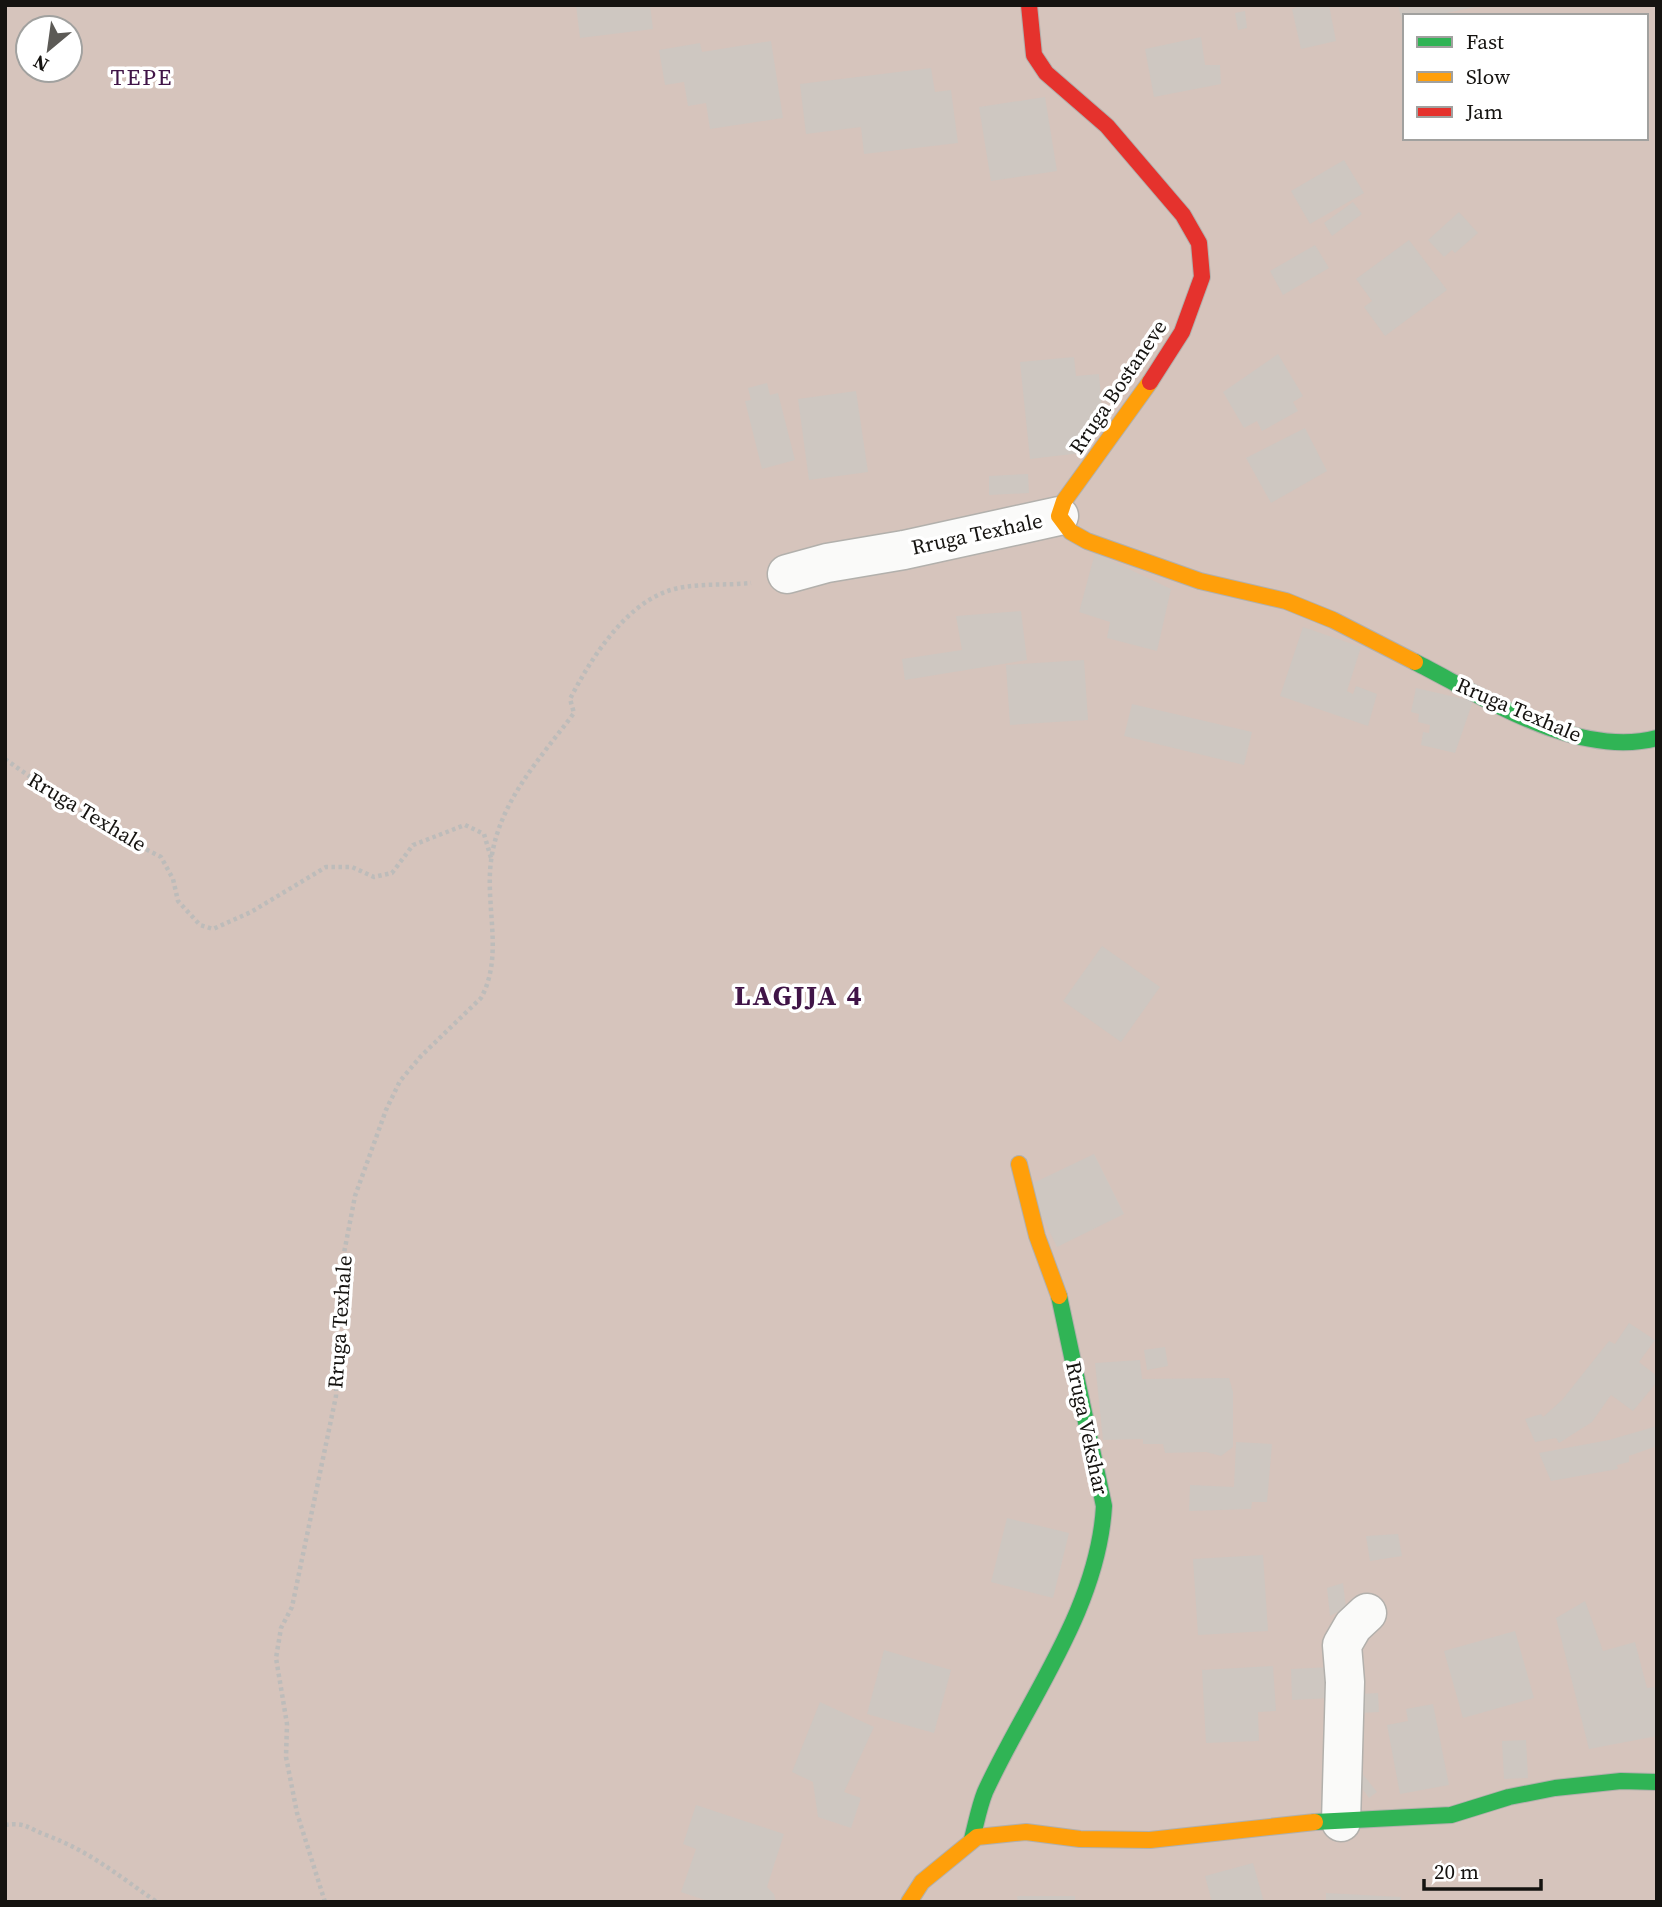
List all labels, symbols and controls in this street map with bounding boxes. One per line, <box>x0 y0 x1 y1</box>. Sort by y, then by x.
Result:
north arrow <box>14 14 84 84</box>
legend <box>1403 14 1648 140</box>
text: Fast <box>1466 27 1504 56</box>
text: N <box>28 49 53 79</box>
district label: TEPE <box>111 61 173 93</box>
text: Slow <box>1466 62 1510 91</box>
text: Jam <box>1465 97 1503 126</box>
street label: Rruga Bostaneve <box>1062 314 1173 460</box>
street label: Rruga Texhale <box>909 505 1045 562</box>
street label: Rruga Texhale <box>1452 670 1586 749</box>
street label: Rruga Texhale <box>23 765 152 858</box>
district label: LAGJJA 4 <box>734 976 864 1014</box>
street label: Rruga Texhale <box>320 1254 359 1390</box>
street label: Rruga Vekshar <box>1059 1359 1116 1497</box>
scale bar <box>1424 1848 1541 1892</box>
text: 20 m <box>1434 1857 1479 1886</box>

